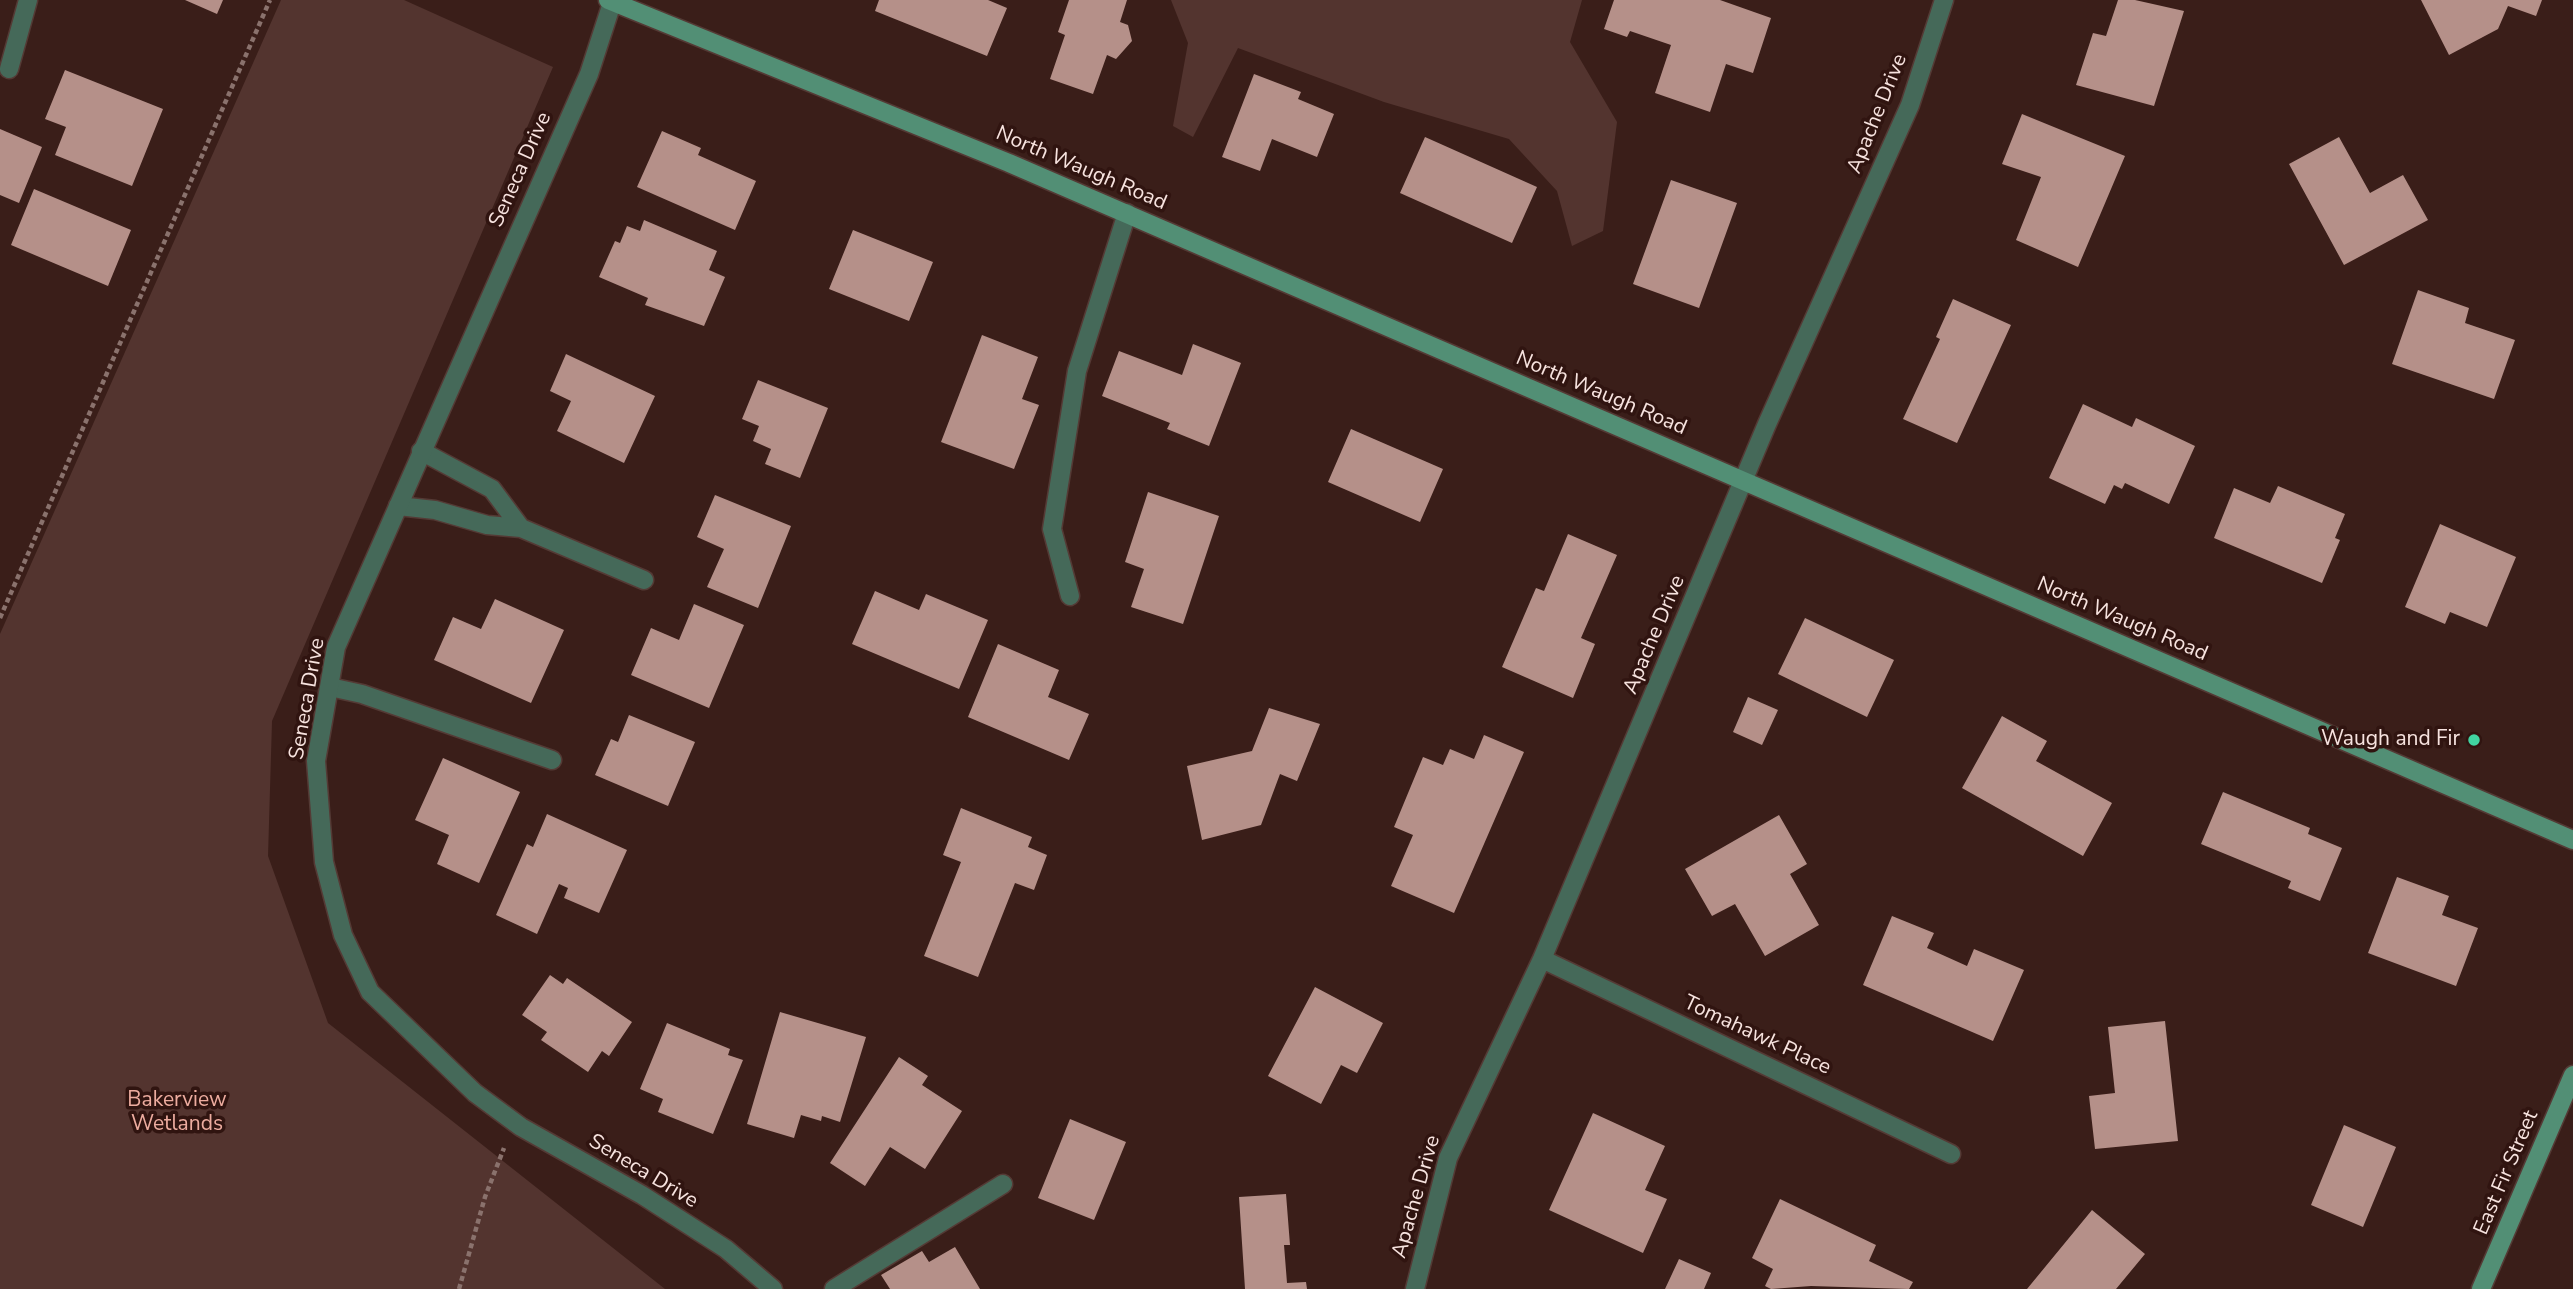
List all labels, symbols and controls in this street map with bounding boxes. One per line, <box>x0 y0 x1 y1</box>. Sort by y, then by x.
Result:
street label: Apache Drive <box>1843 51 1913 177</box>
street label: Seneca Drive <box>484 109 558 231</box>
street label: North Waugh Road <box>992 122 1170 216</box>
street label: North Waugh Road <box>1512 347 1690 441</box>
street label: Apache Drive <box>1619 572 1691 698</box>
street label: North Waugh Road <box>2033 573 2211 667</box>
street label: Seneca Drive <box>285 636 331 762</box>
place label: Waugh and Fir <box>2321 727 2460 753</box>
marker: Waugh and Fir <box>2466 732 2482 748</box>
street label: Tomahawk Place <box>1679 991 1835 1081</box>
park label: Bakerview Wetlands <box>127 1088 227 1138</box>
street label: East Fir Street <box>2470 1107 2544 1239</box>
street label: Seneca Drive <box>584 1129 702 1215</box>
street label: Apache Drive <box>1387 1133 1447 1261</box>

